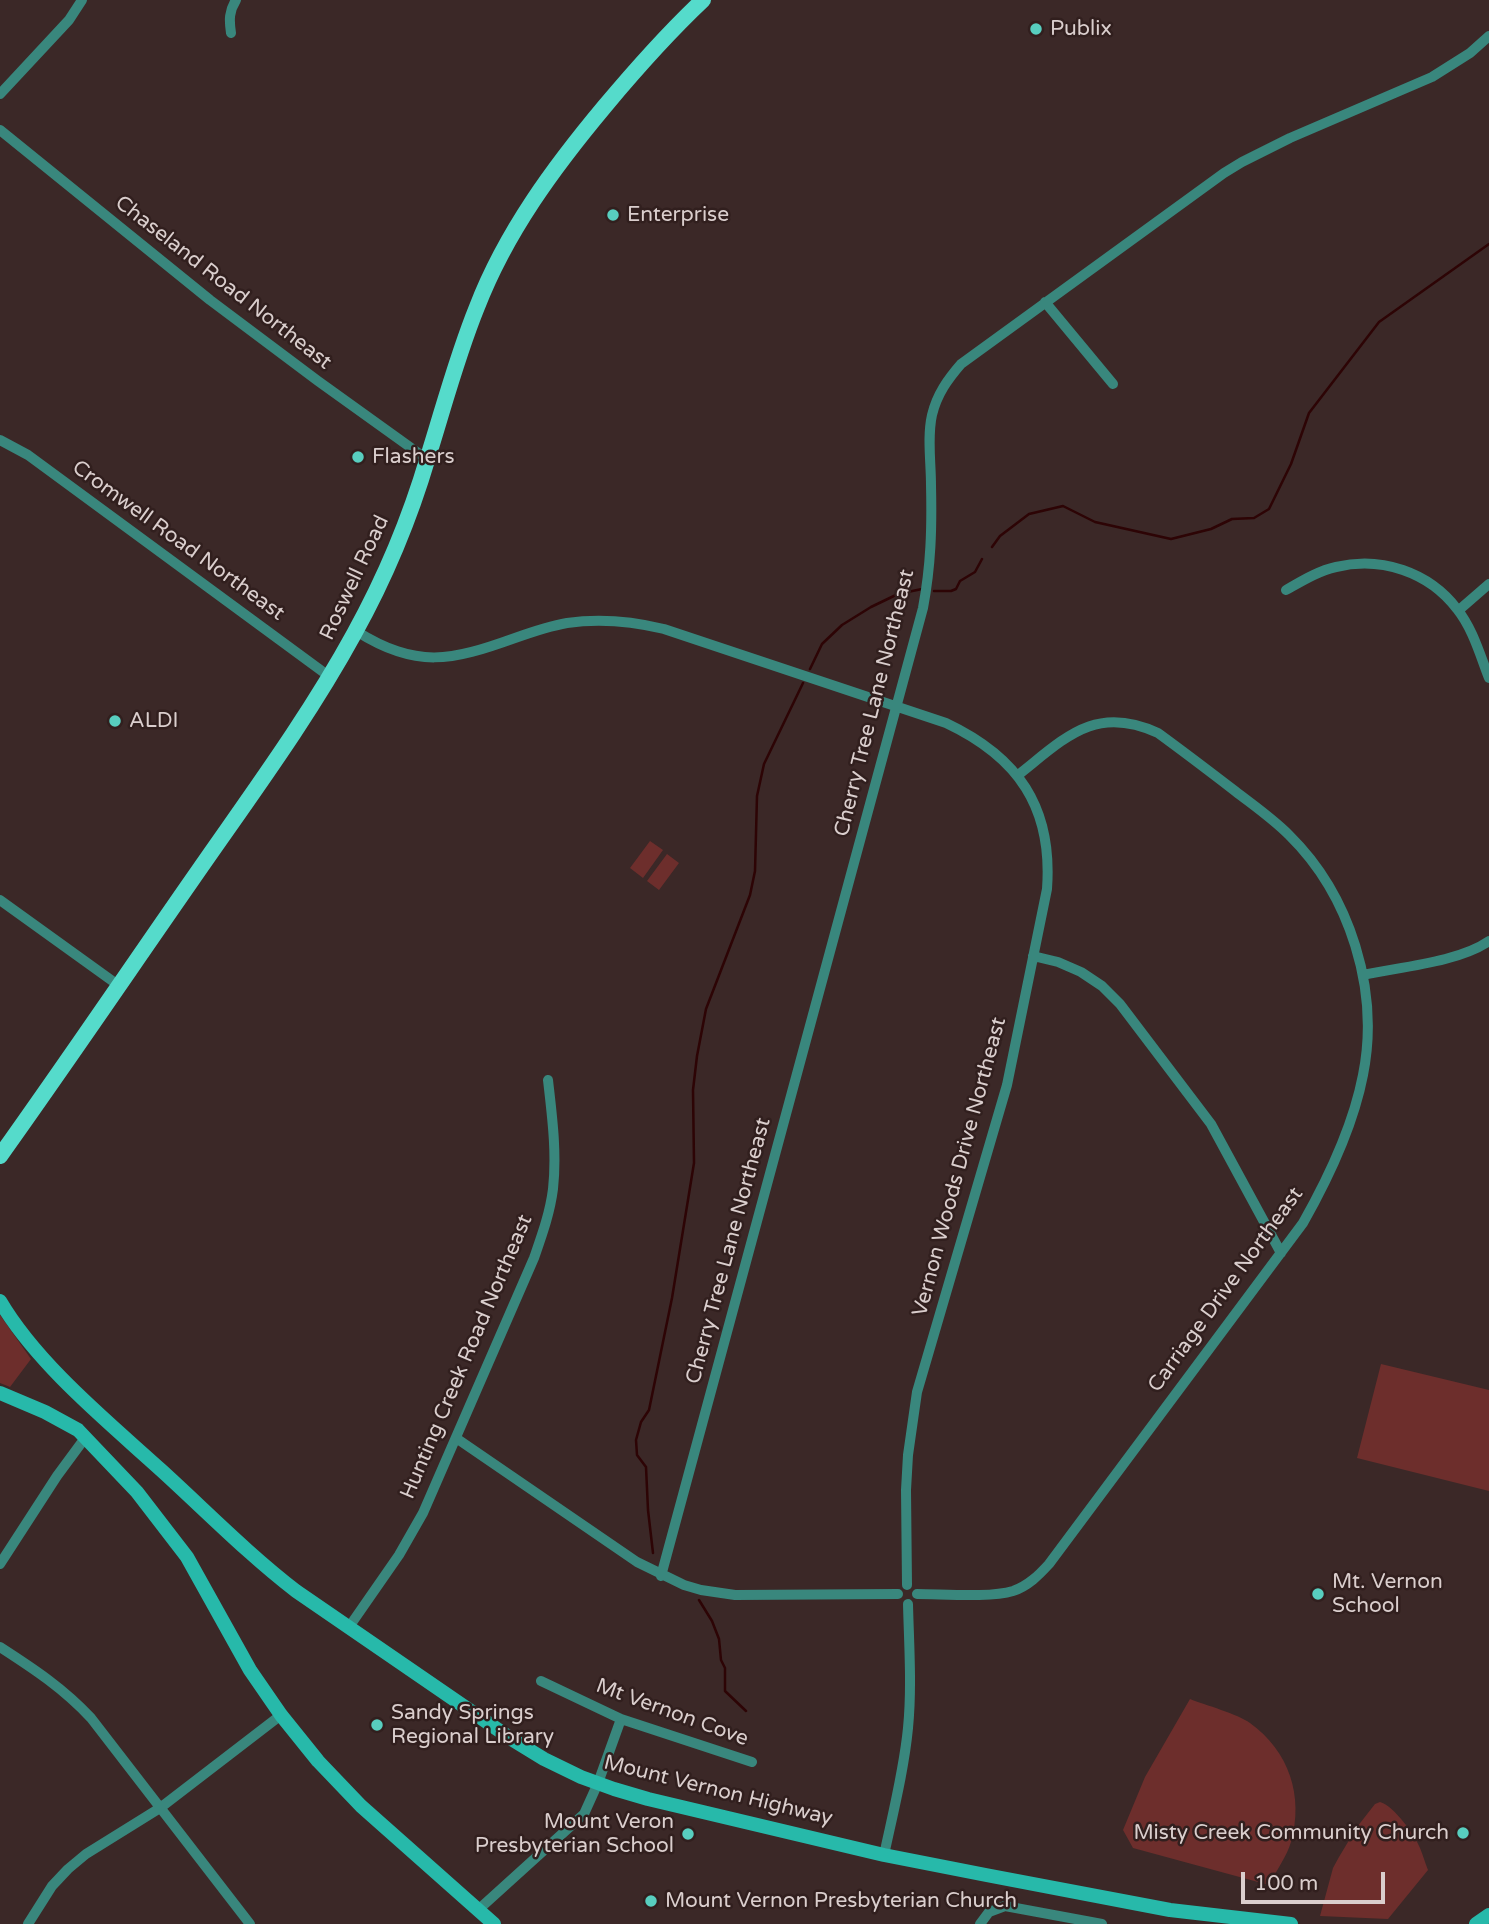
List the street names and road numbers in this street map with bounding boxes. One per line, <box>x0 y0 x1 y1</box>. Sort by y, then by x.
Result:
street label: Chaseland Road Northeast <box>110 191 336 375</box>
street label: Cromwell Road Northeast <box>67 455 289 627</box>
street label: Roswell Road <box>315 512 395 644</box>
street label: Cherry Tree Lane Northeast <box>830 567 920 839</box>
street label: Vernon Woods Drive Northeast <box>908 1015 1012 1319</box>
street label: Cherry Tree Lane Northeast <box>681 1115 777 1387</box>
street label: Carriage Drive Northeast <box>1143 1183 1309 1397</box>
street label: Hunting Creek Road Northeast <box>395 1211 539 1503</box>
street label: Mt Vernon Cove <box>592 1674 752 1752</box>
street label: Mount Vernon Highway <box>601 1750 835 1832</box>

